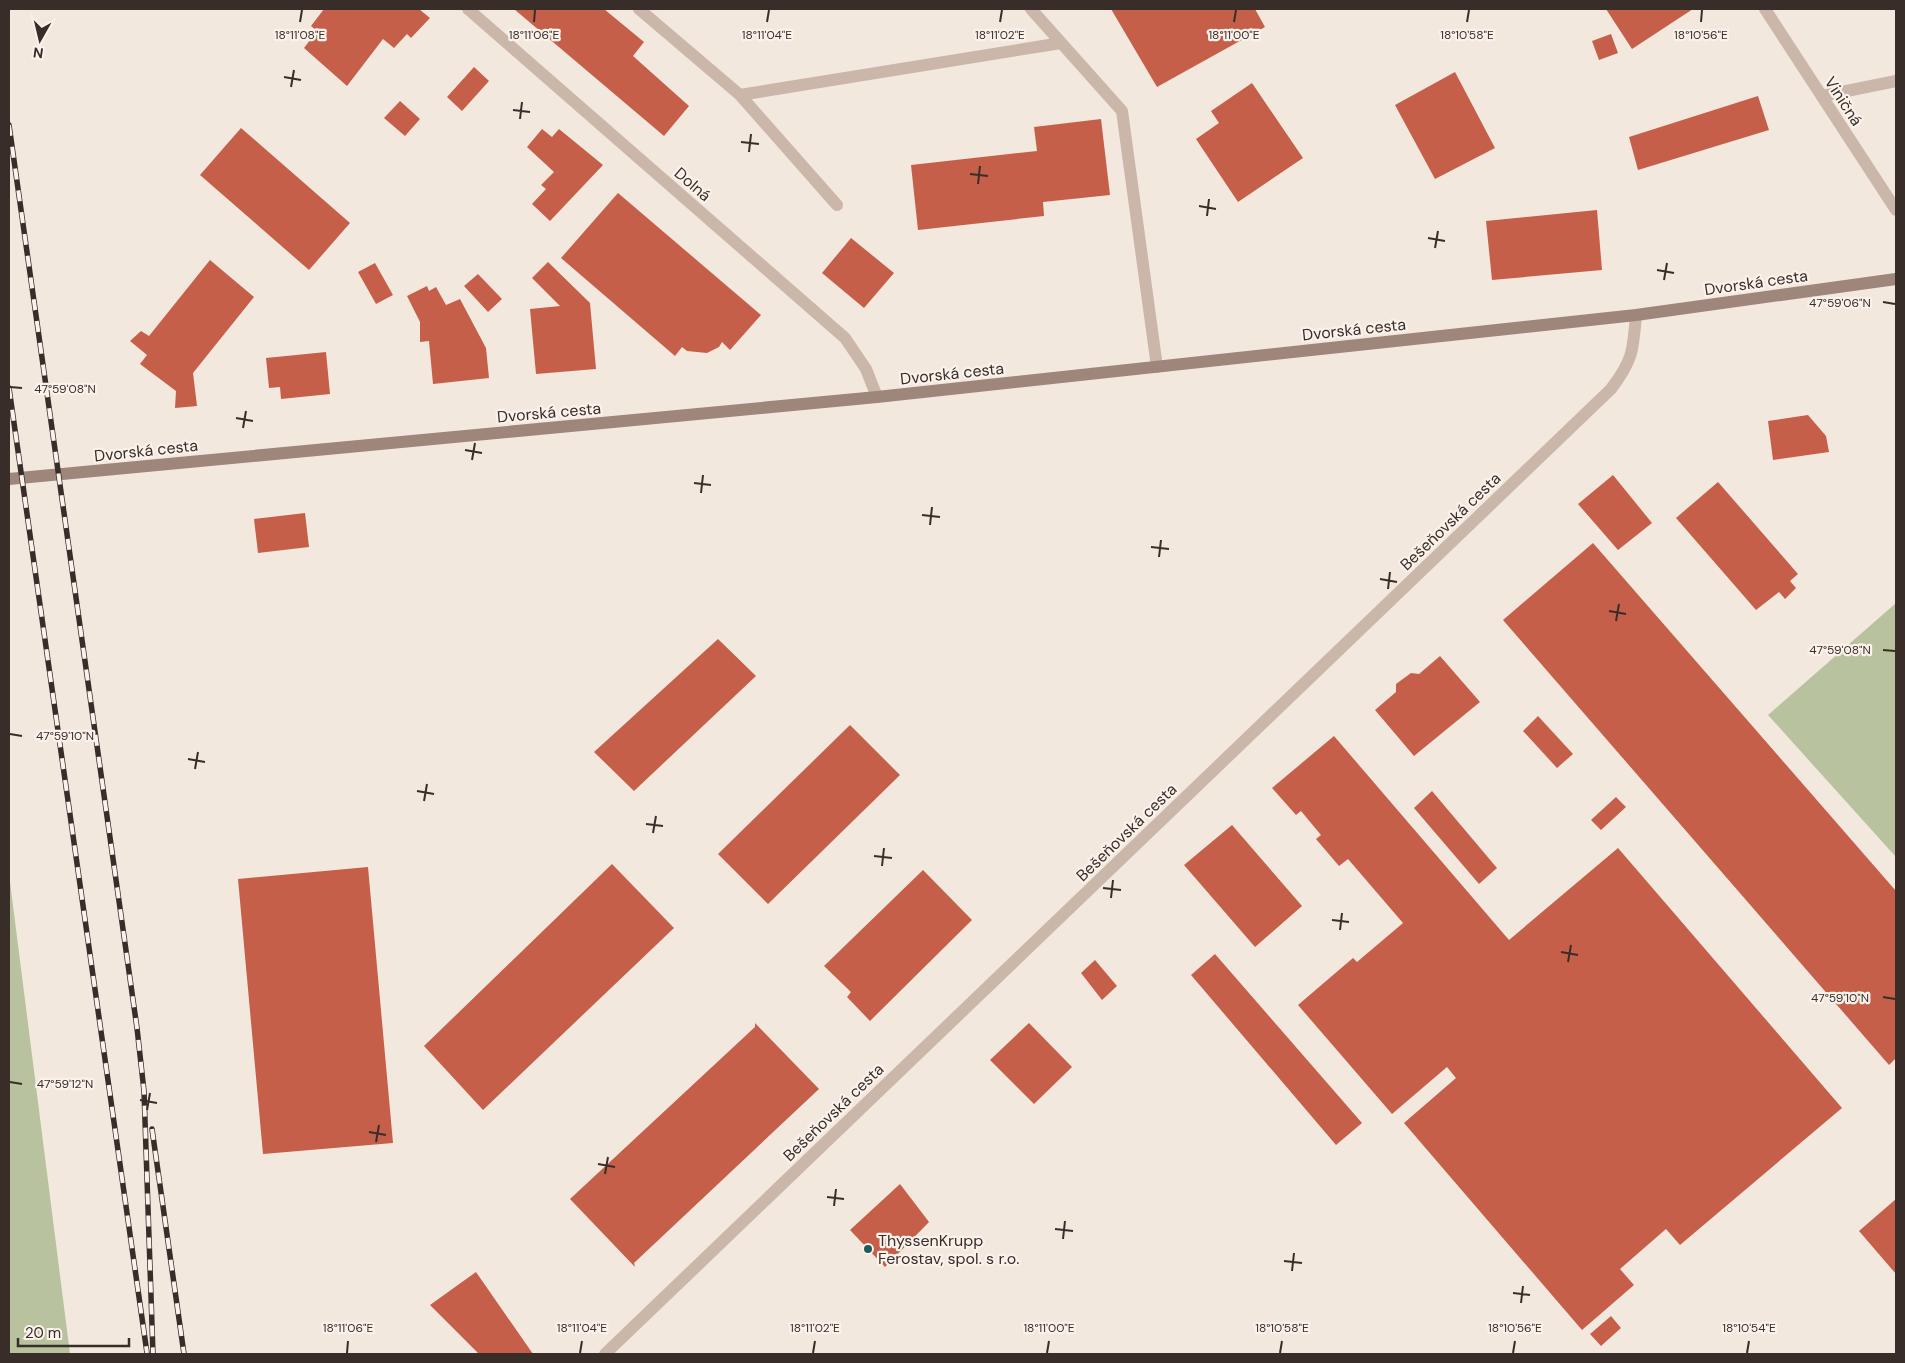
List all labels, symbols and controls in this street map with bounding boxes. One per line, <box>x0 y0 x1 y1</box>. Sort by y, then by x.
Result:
north arrow <box>15 15 65 65</box>
text: 18°11'08"E <box>275 27 325 43</box>
text: 18°11'06"E <box>509 27 559 43</box>
text: 18°11'04"E <box>742 27 792 43</box>
text: 18°11'02"E <box>975 27 1025 43</box>
text: 18°11'00"E <box>1208 27 1260 43</box>
text: 18°10'58"E <box>1440 27 1494 43</box>
text: 18°10'56"E <box>1674 27 1728 43</box>
text: N <box>32 43 45 62</box>
street label: Viničná <box>1820 73 1867 130</box>
street label: Dolná <box>670 163 715 206</box>
street label: Dvorská cesta <box>1703 265 1809 300</box>
text: 47°59'06"N <box>1809 295 1871 311</box>
street label: Dvorská cesta <box>1301 314 1407 345</box>
street label: Dvorská cesta <box>899 358 1005 389</box>
text: 47°59'08"N <box>34 381 96 397</box>
street label: Dvorská cesta <box>496 397 602 428</box>
street label: Dvorská cesta <box>93 435 199 466</box>
street label: Bešeňovská cesta <box>1396 468 1505 575</box>
text: 47°59'08"N <box>1809 642 1871 658</box>
text: 47°59'10"N <box>36 728 94 744</box>
street label: Bešeňovská cesta <box>1072 779 1181 886</box>
text: 47°59'10"N <box>1811 990 1869 1006</box>
street label: Bešeňovská cesta <box>779 1059 888 1166</box>
text: 47°59'12"N <box>37 1076 93 1092</box>
place label: ThyssenKrupp Ferostav, spol. s r.o. <box>878 1230 1020 1269</box>
marker: ThyssenKrupp Ferostav, spol. s r.o. <box>862 1243 874 1255</box>
scale bar <box>18 1316 129 1348</box>
text: 18°11'06"E <box>323 1320 373 1336</box>
text: 18°11'04"E <box>557 1320 607 1336</box>
text: 18°11'02"E <box>790 1320 840 1336</box>
text: 18°11'00"E <box>1023 1320 1075 1336</box>
text: 18°10'58"E <box>1255 1320 1309 1336</box>
text: 18°10'56"E <box>1488 1320 1542 1336</box>
text: 18°10'54"E <box>1722 1320 1776 1336</box>
text: 20 m <box>25 1323 61 1343</box>

